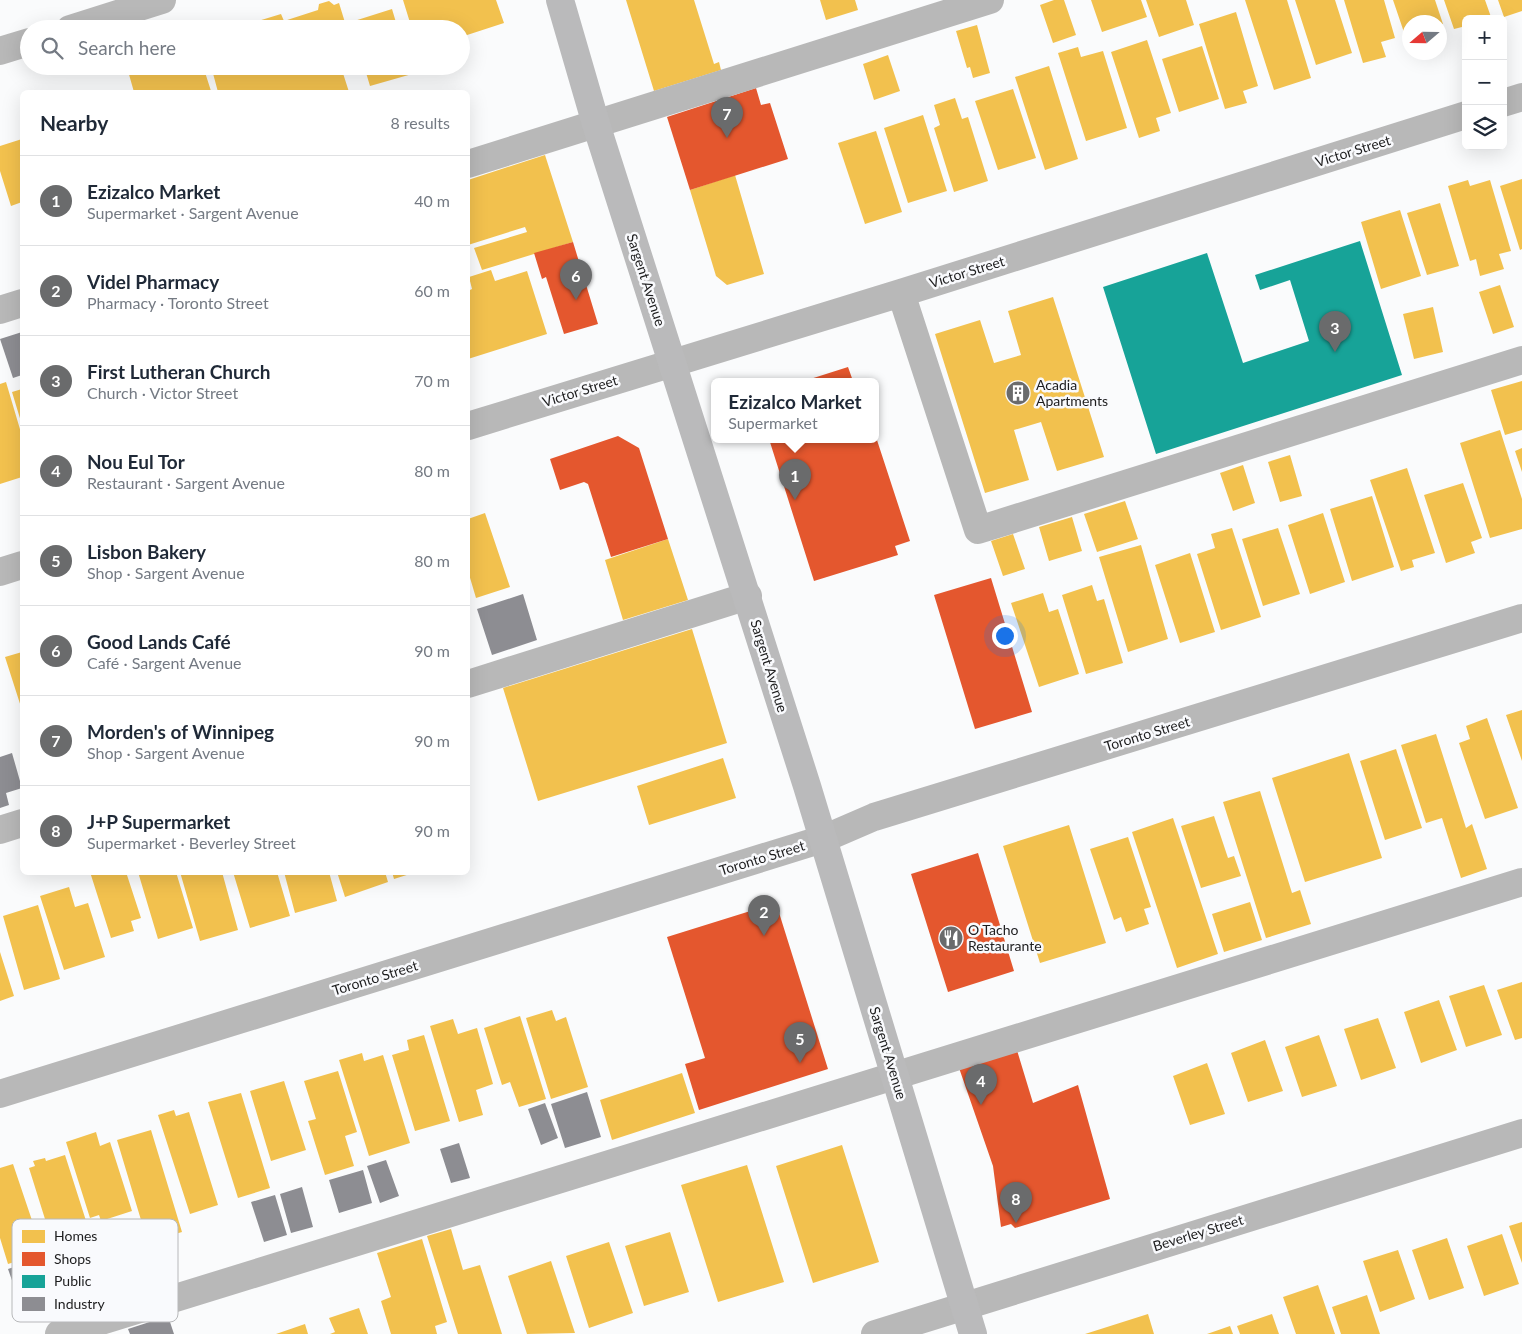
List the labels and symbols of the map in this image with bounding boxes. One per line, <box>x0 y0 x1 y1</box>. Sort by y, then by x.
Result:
north arrow <box>1402 15 1447 60</box>
pin: 7 <box>711 97 743 138</box>
street label: Victor Street <box>1313 131 1392 170</box>
street label: Sargent Avenue <box>624 231 669 328</box>
street label: Victor Street <box>927 252 1006 291</box>
pin: 6 <box>560 259 592 300</box>
pin: 3 <box>1319 311 1351 352</box>
street label: Victor Street <box>540 371 619 410</box>
place label: Acadia Apartments <box>1036 376 1108 409</box>
building icon: Acadia Apartments <box>1005 380 1031 406</box>
pin: 1 <box>779 459 811 500</box>
street label: Sargent Avenue <box>747 617 792 714</box>
your location <box>992 623 1018 649</box>
street label: Toronto Street <box>1102 712 1192 755</box>
street label: Toronto Street <box>717 836 807 879</box>
pin: 2 <box>748 895 780 936</box>
place label: O Tacho Restaurante <box>968 921 1042 954</box>
restaurant icon: O Tacho Restaurante <box>938 925 964 951</box>
street label: Toronto Street <box>330 956 420 999</box>
street label: Sargent Avenue <box>866 1004 911 1101</box>
pin: 5 <box>784 1022 816 1063</box>
pin: 4 <box>965 1064 997 1105</box>
pin: 8 <box>1000 1182 1032 1223</box>
street label: Beverley Street <box>1151 1211 1245 1254</box>
legend <box>12 1219 178 1322</box>
text: Homes <box>54 1227 97 1244</box>
text: Shops <box>54 1250 91 1267</box>
text: Public <box>54 1272 92 1289</box>
text: Industry <box>54 1295 105 1312</box>

